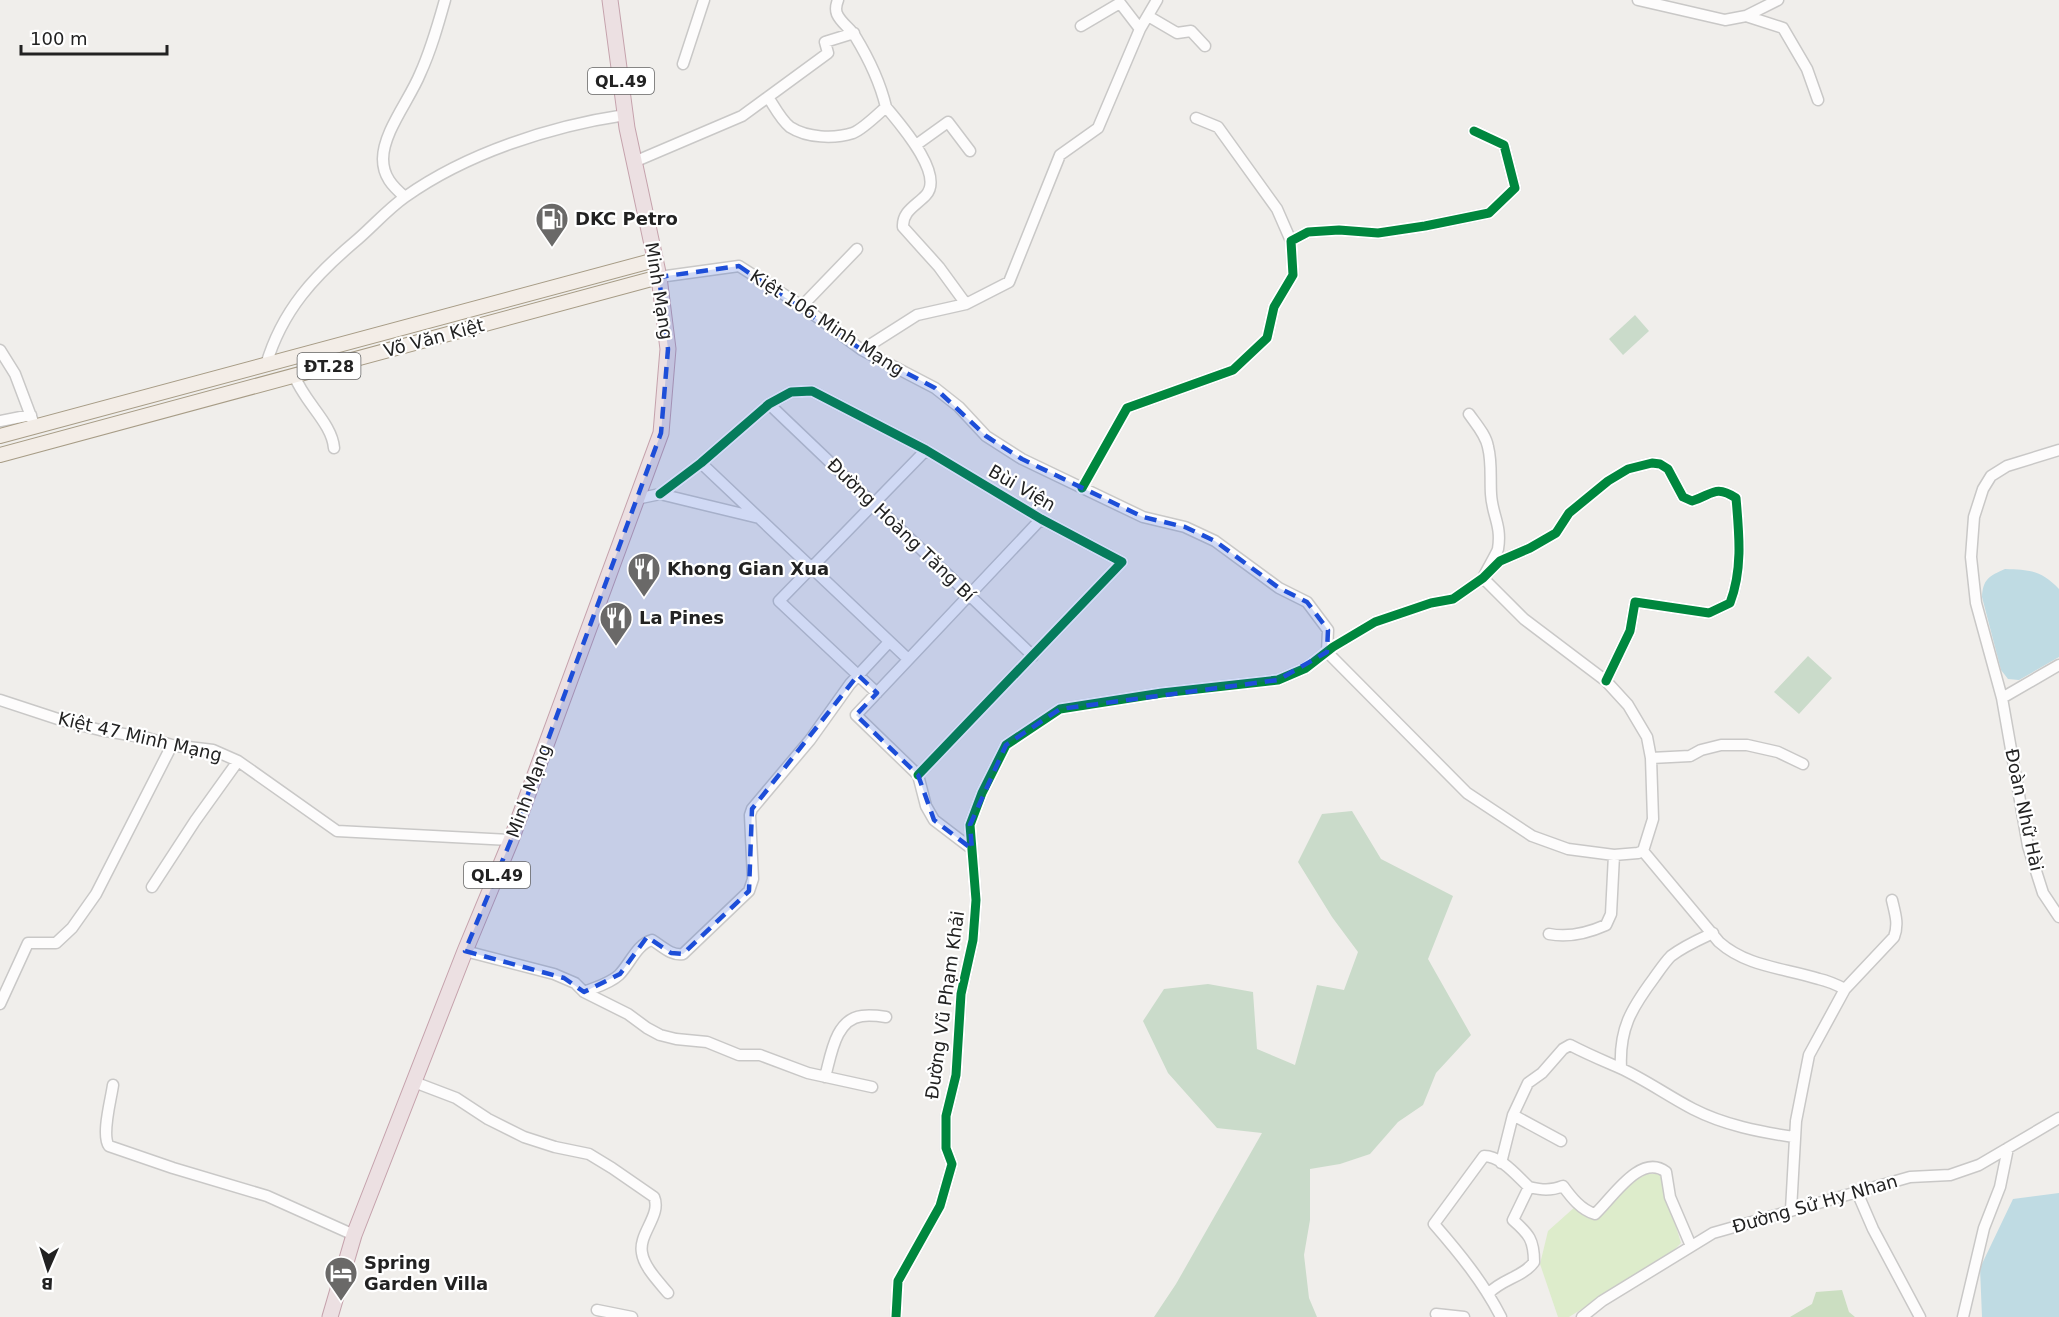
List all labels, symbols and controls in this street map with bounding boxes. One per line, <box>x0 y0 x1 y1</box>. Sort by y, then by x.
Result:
scale bar <box>21 18 166 56</box>
text: 100 m <box>30 28 88 49</box>
road number: QL.49 <box>588 68 654 94</box>
fuel station icon: DKC Petro <box>534 201 570 248</box>
place label: DKC Petro <box>575 208 678 229</box>
street label: Minh Mạng <box>641 241 678 341</box>
street label: Kiệt 106 Minh Mạng <box>746 265 908 380</box>
street label: Võ Văn Kiệt <box>381 314 486 361</box>
road number: ĐT.28 <box>298 353 360 379</box>
street label: Đường Hoàng Tăng Bí <box>823 454 980 606</box>
street label: Bùi Viện <box>985 460 1059 515</box>
restaurant icon: Khong Gian Xua <box>626 551 662 598</box>
place label: Khong Gian Xua <box>667 558 829 579</box>
restaurant icon: La Pines <box>598 600 634 647</box>
place label: La Pines <box>639 607 724 628</box>
street label: Kiệt 47 Minh Mạng <box>56 707 224 766</box>
street label: Minh Mạng <box>502 741 555 841</box>
street label: Đoàn Nhữ Hài <box>2001 747 2048 873</box>
road number: QL.49 <box>464 862 530 888</box>
street label: Đường Vũ Phạm Khải <box>921 909 968 1101</box>
street label: Đường Sử Hy Nhan <box>1730 1170 1900 1237</box>
north arrow <box>18 1239 78 1299</box>
place label: Spring Garden Villa <box>364 1252 488 1294</box>
hotel icon: Spring Garden Villa <box>323 1255 359 1302</box>
text: B <box>41 1274 54 1293</box>

